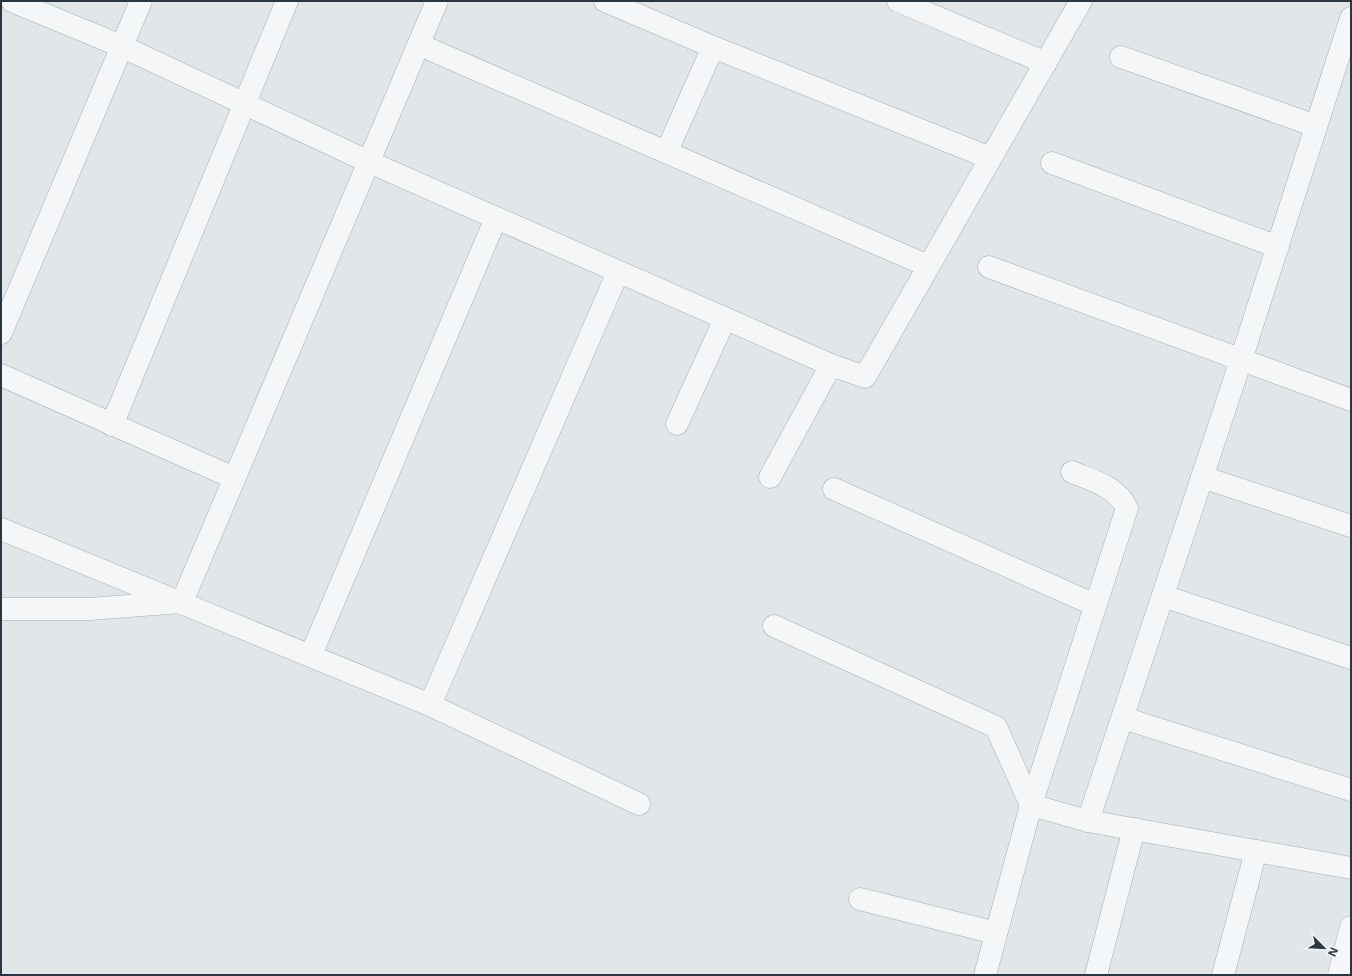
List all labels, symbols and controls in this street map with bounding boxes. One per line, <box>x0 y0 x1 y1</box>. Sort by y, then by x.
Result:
north arrow <box>1304 928 1344 968</box>
text: N <box>1325 945 1342 959</box>

